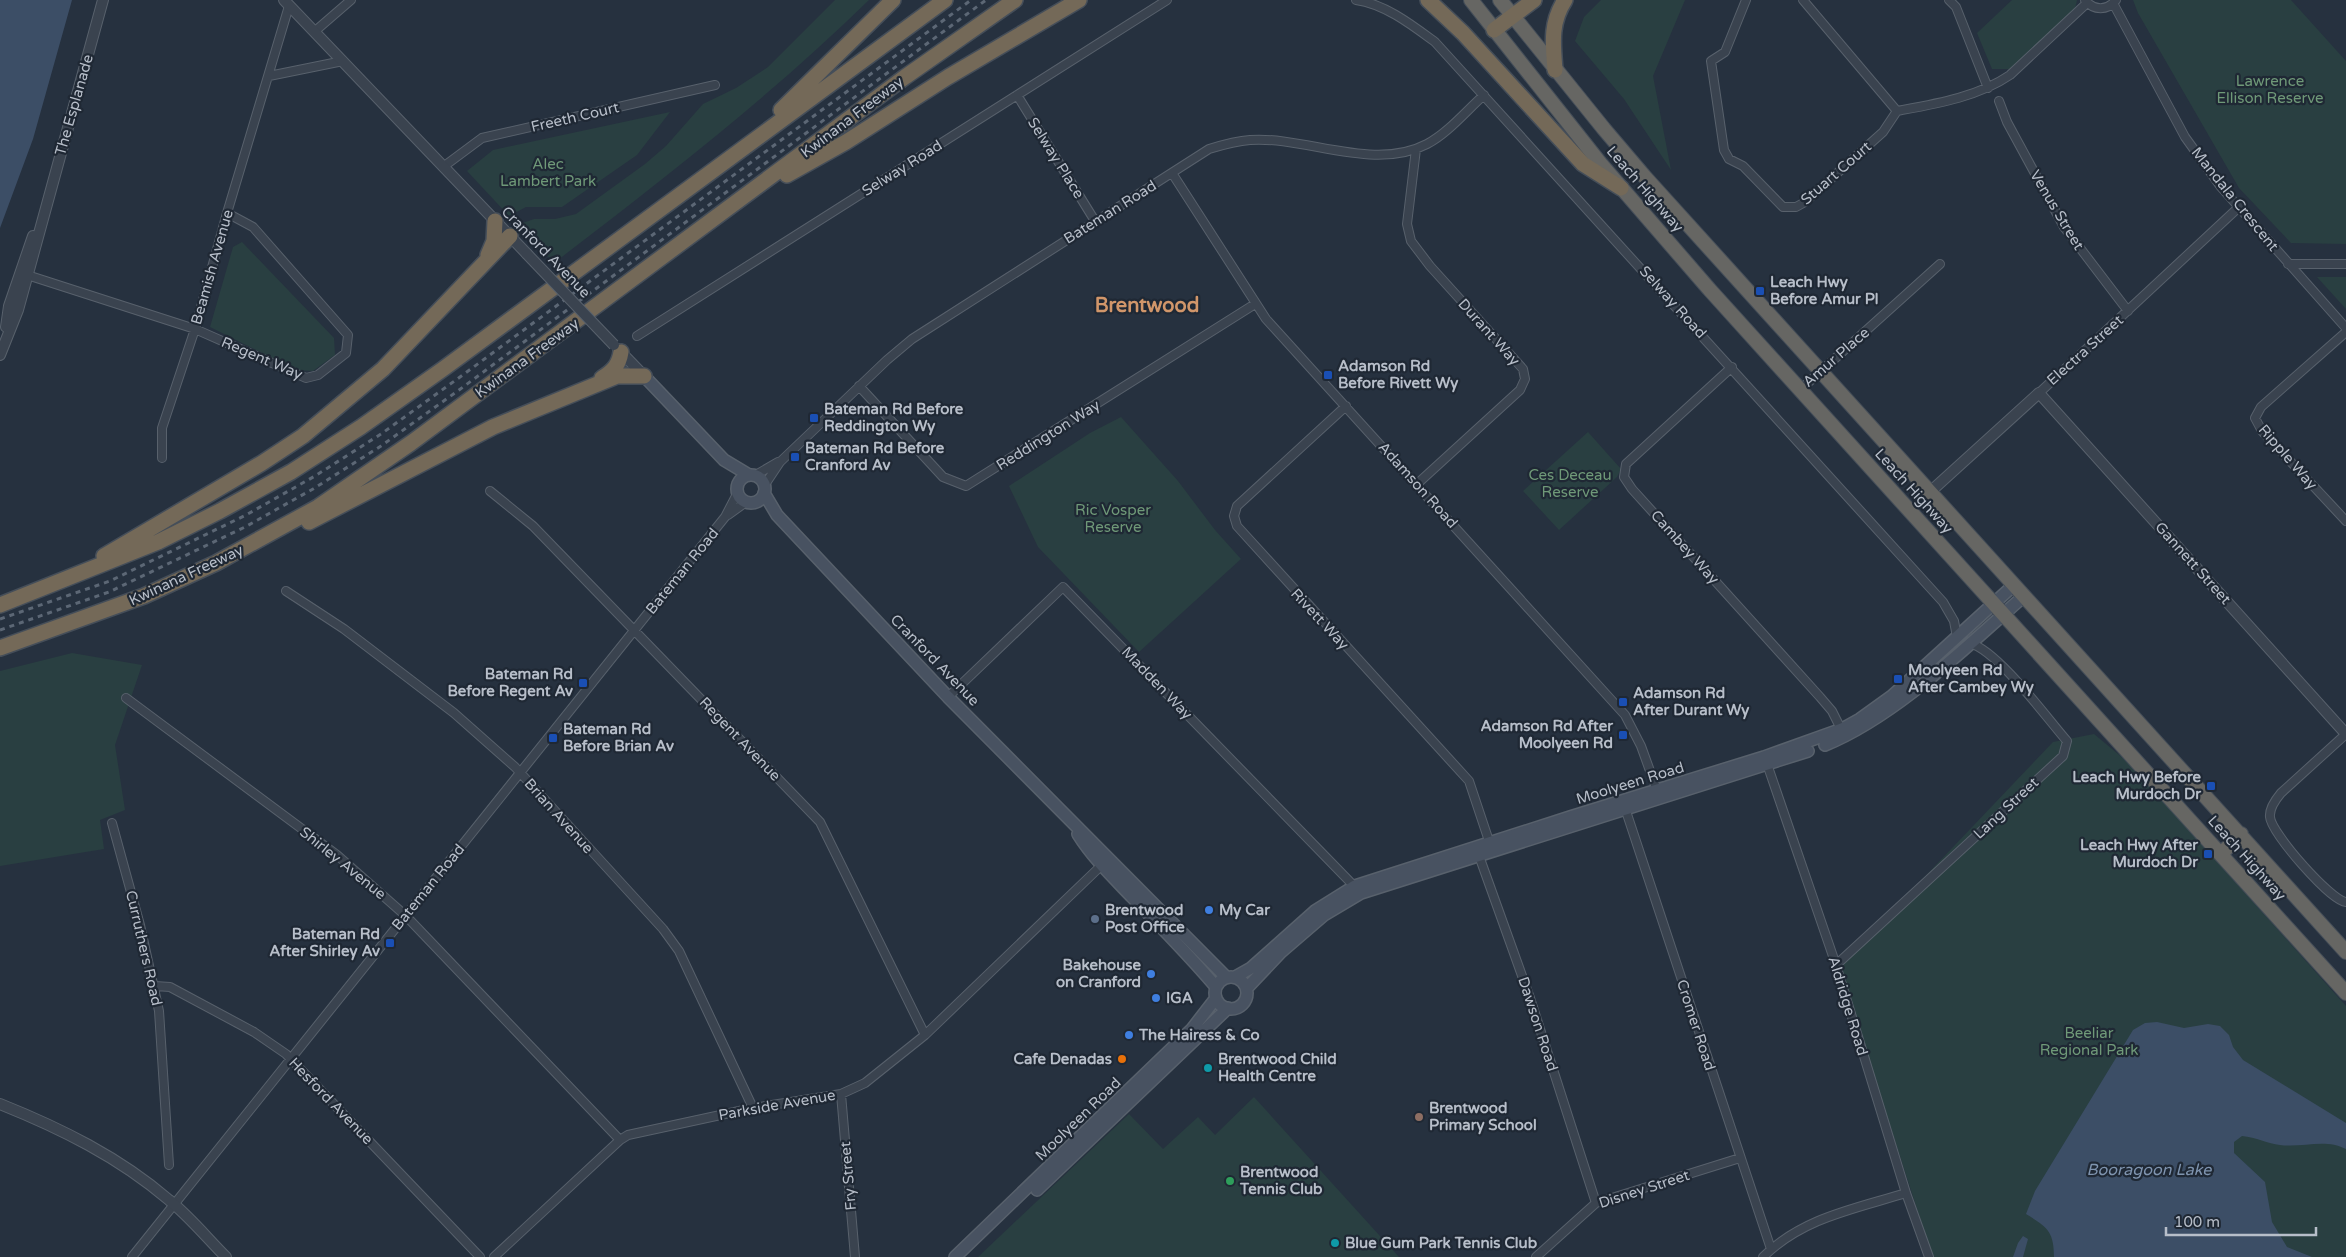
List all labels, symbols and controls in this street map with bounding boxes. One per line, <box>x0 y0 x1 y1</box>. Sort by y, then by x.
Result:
street label: The Esplanade <box>51 52 97 158</box>
park label: Lawrence Ellison Reserve <box>2216 72 2324 107</box>
street label: Kwinana Freeway <box>797 73 907 161</box>
street label: Freeth Court <box>529 98 621 136</box>
street label: Selway Place <box>1024 114 1088 202</box>
street label: Selway Road <box>859 136 945 200</box>
street label: Stuart Court <box>1797 137 1875 208</box>
street label: Leach Highway <box>1603 142 1687 236</box>
street label: Mandala Crescent <box>2188 143 2283 255</box>
park label: Alec Lambert Park <box>500 155 596 190</box>
street label: Venus Street <box>2026 167 2088 254</box>
street label: Bateman Road <box>1060 176 1160 248</box>
street label: Cranford Avenue <box>498 202 594 302</box>
street label: Beamish Avenue <box>187 207 237 327</box>
street label: Selway Road <box>1636 262 1710 342</box>
place label: Leach Hwy Before Amur Pl <box>1770 273 1878 308</box>
marker: Leach Hwy Before Amur Pl <box>1754 285 1766 297</box>
district label: Brentwood <box>1095 294 1199 318</box>
street label: Durant Way <box>1454 295 1524 369</box>
street label: Electra Street <box>2043 311 2127 389</box>
street label: Kwinana Freeway <box>472 314 582 402</box>
street label: Amur Place <box>1799 323 1873 391</box>
street label: Regent Way <box>219 333 305 383</box>
place label: Adamson Rd Before Rivett Wy <box>1338 357 1458 393</box>
marker: Adamson Rd Before Rivett Wy <box>1322 369 1334 381</box>
street label: Reddington Way <box>993 396 1103 474</box>
place label: Bateman Rd Before Reddington Wy <box>824 400 964 436</box>
marker: Bateman Rd Before Reddington Wy <box>808 412 820 424</box>
street label: Ripple Way <box>2255 421 2321 493</box>
street label: Adamson Road <box>1375 438 1461 532</box>
place label: Bateman Rd Before Cranford Av <box>805 439 945 474</box>
street label: Leach Highway <box>1871 445 1957 537</box>
marker: Bateman Rd Before Cranford Av <box>789 451 801 463</box>
park label: Ces Deceau Reserve <box>1528 466 1612 501</box>
park label: Ric Vosper Reserve <box>1075 501 1151 536</box>
street label: Cambey Way <box>1647 506 1723 588</box>
street label: Gannett Street <box>2151 518 2235 608</box>
street label: Bateman Road <box>642 524 722 618</box>
street label: Kwinana Freeway <box>126 541 246 609</box>
street label: Rivett Way <box>1287 585 1353 653</box>
street label: Cranford Avenue <box>887 610 983 710</box>
street label: Madden Way <box>1118 643 1196 723</box>
place label: Moolyeen Rd After Cambey Wy <box>1908 661 2034 697</box>
place label: Bateman Rd Before Regent Av <box>448 665 573 701</box>
marker: Moolyeen Rd After Cambey Wy <box>1892 673 1904 685</box>
marker: Bateman Rd Before Regent Av <box>577 677 589 689</box>
place label: Adamson Rd After Durant Wy <box>1633 684 1749 720</box>
street label: Regent Avenue <box>696 693 784 785</box>
marker: Adamson Rd After Durant Wy <box>1617 696 1629 708</box>
place label: Adamson Rd After Moolyeen Rd <box>1481 717 1613 753</box>
place label: Bateman Rd Before Brian Av <box>563 720 674 755</box>
marker: Adamson Rd After Moolyeen Rd <box>1617 729 1629 741</box>
marker: Bateman Rd Before Brian Av <box>547 732 559 744</box>
street label: Moolyeen Road <box>1574 758 1686 808</box>
place label: Leach Hwy Before Murdoch Dr <box>2072 768 2202 803</box>
street label: Lang Street <box>1970 773 2042 843</box>
street label: Brian Avenue <box>521 775 597 857</box>
marker: Leach Hwy Before Murdoch Dr <box>2205 780 2217 792</box>
street label: Leach Highway <box>2204 812 2290 904</box>
street label: Shirley Avenue <box>296 823 390 903</box>
place label: Leach Hwy After Murdoch Dr <box>2080 836 2198 871</box>
street label: Bateman Road <box>388 840 468 934</box>
marker: Leach Hwy After Murdoch Dr <box>2202 848 2214 860</box>
street label: Curruthers Road <box>122 889 166 1007</box>
place label: Brentwood Post Office <box>1105 901 1185 936</box>
place label: My Car <box>1219 901 1270 920</box>
marker: My Car <box>1203 904 1215 916</box>
marker: Brentwood Post Office <box>1089 913 1101 925</box>
place label: Bateman Rd After Shirley Av <box>269 925 380 961</box>
marker: Bateman Rd After Shirley Av <box>384 937 396 949</box>
street label: Aldridge Road <box>1824 954 1872 1058</box>
place label: Bakehouse on Cranford <box>1056 956 1142 991</box>
marker: Bakehouse on Cranford <box>1145 968 1157 980</box>
street label: Dawson Road <box>1514 974 1562 1074</box>
street label: Cromer Road <box>1673 977 1719 1073</box>
place label: IGA <box>1166 989 1193 1007</box>
marker: IGA <box>1150 992 1162 1004</box>
park label: Beeliar Regional Park <box>2040 1024 2138 1059</box>
place label: The Hairess & Co <box>1138 1026 1260 1044</box>
marker: The Hairess & Co <box>1123 1029 1135 1041</box>
place label: Cafe Denadas <box>1014 1050 1112 1068</box>
place label: Brentwood Child Health Centre <box>1218 1050 1337 1085</box>
marker: Cafe Denadas <box>1116 1053 1128 1065</box>
street label: Hesford Avenue <box>285 1054 377 1148</box>
marker: Brentwood Child Health Centre <box>1202 1062 1214 1074</box>
street label: Moolyeen Road <box>1031 1074 1125 1164</box>
street label: Parkside Avenue <box>717 1086 837 1124</box>
place label: Brentwood Primary School <box>1429 1099 1537 1135</box>
marker: Brentwood Primary School <box>1413 1111 1425 1123</box>
street label: Fry Street <box>836 1140 860 1211</box>
water label: Booragoon Lake <box>2087 1160 2212 1180</box>
place label: Brentwood Tennis Club <box>1239 1163 1323 1198</box>
street label: Disney Street <box>1596 1166 1692 1212</box>
marker: Brentwood Tennis Club <box>1224 1175 1236 1187</box>
scale bar <box>2166 1204 2316 1236</box>
text: 100 m <box>2174 1213 2220 1231</box>
place label: Blue Gum Park Tennis Club <box>1345 1234 1538 1252</box>
marker: Blue Gum Park Tennis Club <box>1329 1237 1341 1249</box>

